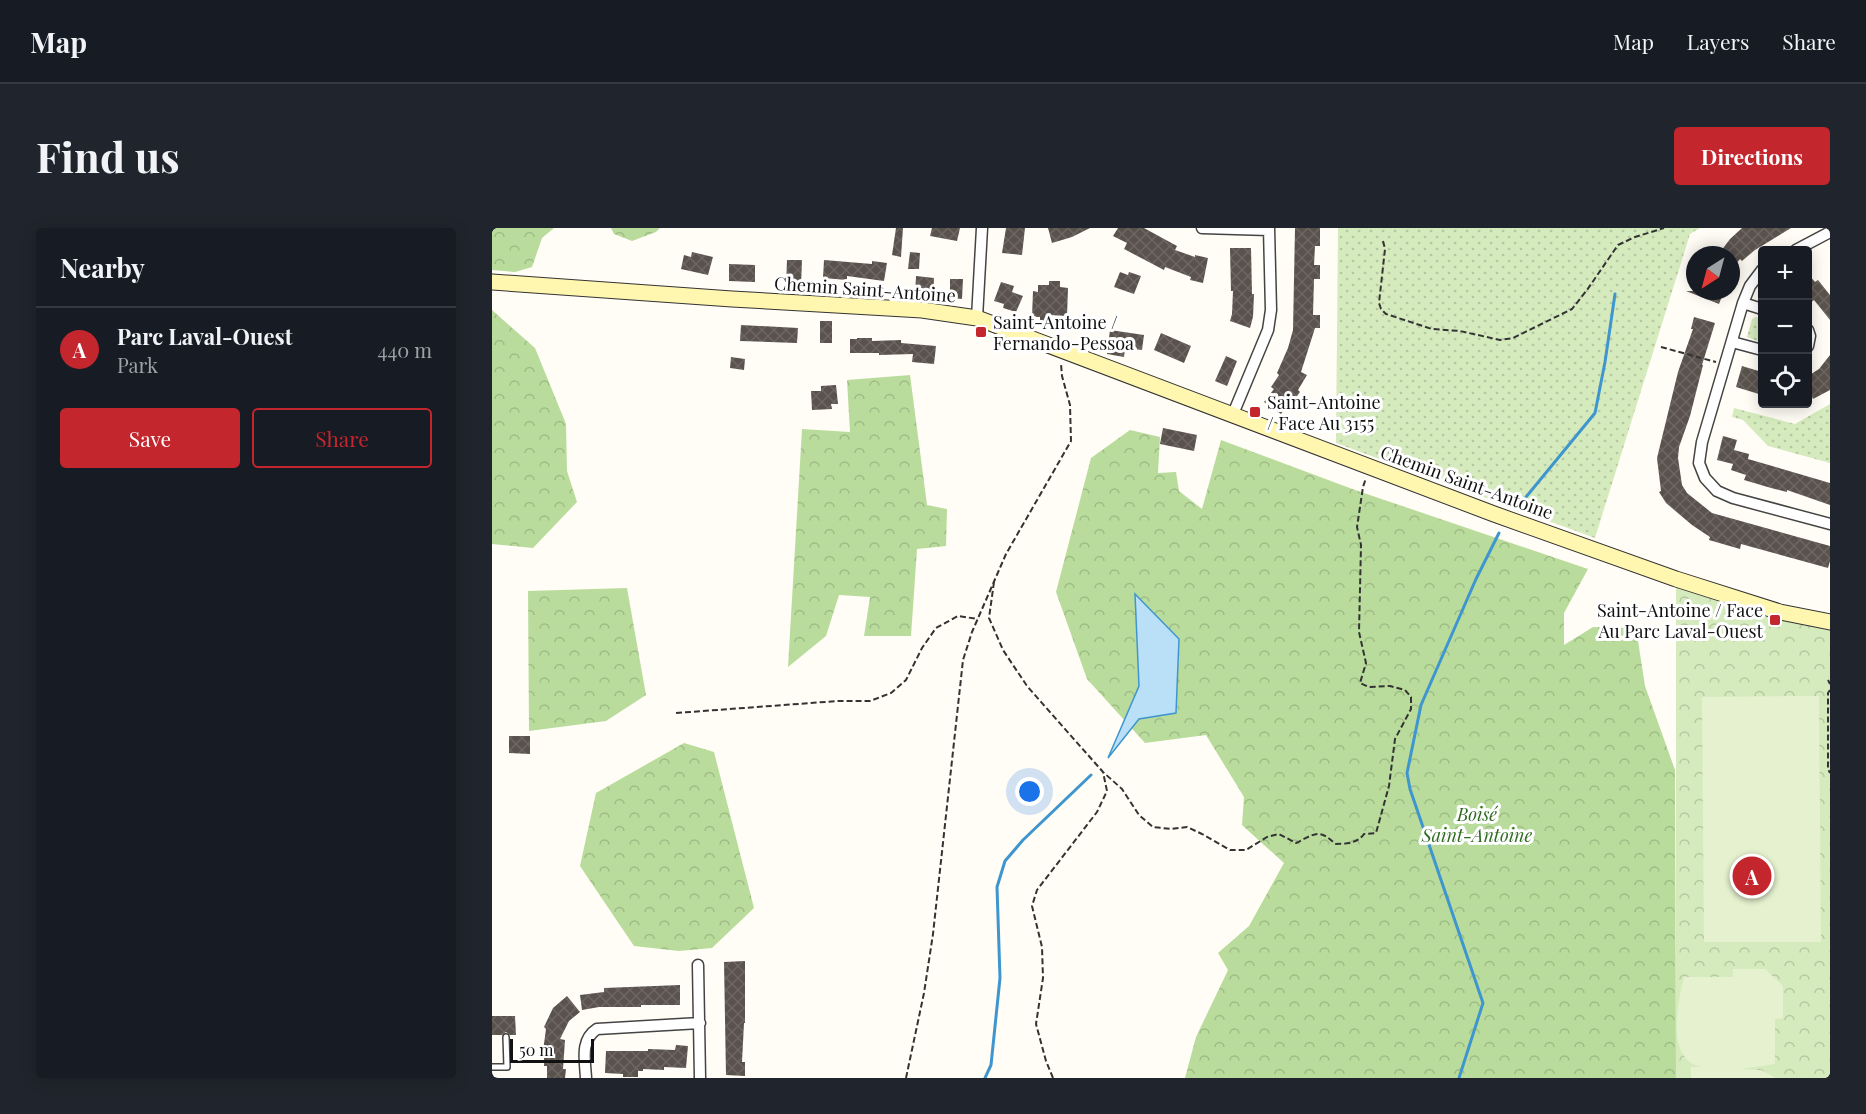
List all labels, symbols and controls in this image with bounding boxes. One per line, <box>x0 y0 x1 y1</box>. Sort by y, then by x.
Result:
text: Map <box>30 23 87 60</box>
text: Map <box>1613 27 1654 55</box>
text: Layers <box>1687 27 1749 55</box>
text: Share <box>1782 27 1836 55</box>
button: Directions <box>1674 127 1830 185</box>
text: Find us <box>36 128 180 184</box>
north arrow <box>1686 246 1740 300</box>
map controls <box>1758 246 1812 408</box>
button: + <box>1758 246 1812 300</box>
text: Nearby <box>60 250 145 285</box>
street label: Chemin Saint-Antoine <box>773 271 957 307</box>
button: − <box>1758 300 1812 354</box>
place label: Saint-Antoine / Fernando-Pessoa <box>993 310 1134 355</box>
text: Parc Laval-Ouest <box>117 321 292 351</box>
marker: Saint-Antoine / Fernando-Pessoa <box>974 325 988 339</box>
text: A <box>73 336 86 363</box>
text: 440 m <box>378 336 432 363</box>
text: Park <box>117 351 158 378</box>
button: locate <box>1758 354 1812 408</box>
place label: Saint-Antoine / Face Au 3155 <box>1267 390 1381 435</box>
marker: Saint-Antoine / Face Au 3155 <box>1248 405 1262 419</box>
button: Save <box>60 408 240 468</box>
button: Share <box>252 408 432 468</box>
street label: Chemin Saint-Antoine <box>1377 440 1557 524</box>
place label: Saint-Antoine / Face Au Parc Laval-Ouest <box>1597 598 1764 643</box>
marker: Saint-Antoine / Face Au Parc Laval-Ouest <box>1768 613 1782 627</box>
your location <box>1015 777 1044 806</box>
park label: Boisé Saint-Antoine <box>1421 802 1533 847</box>
pin: A <box>1732 854 1772 898</box>
scale bar <box>510 1036 594 1064</box>
text: 50 m <box>519 1039 553 1060</box>

